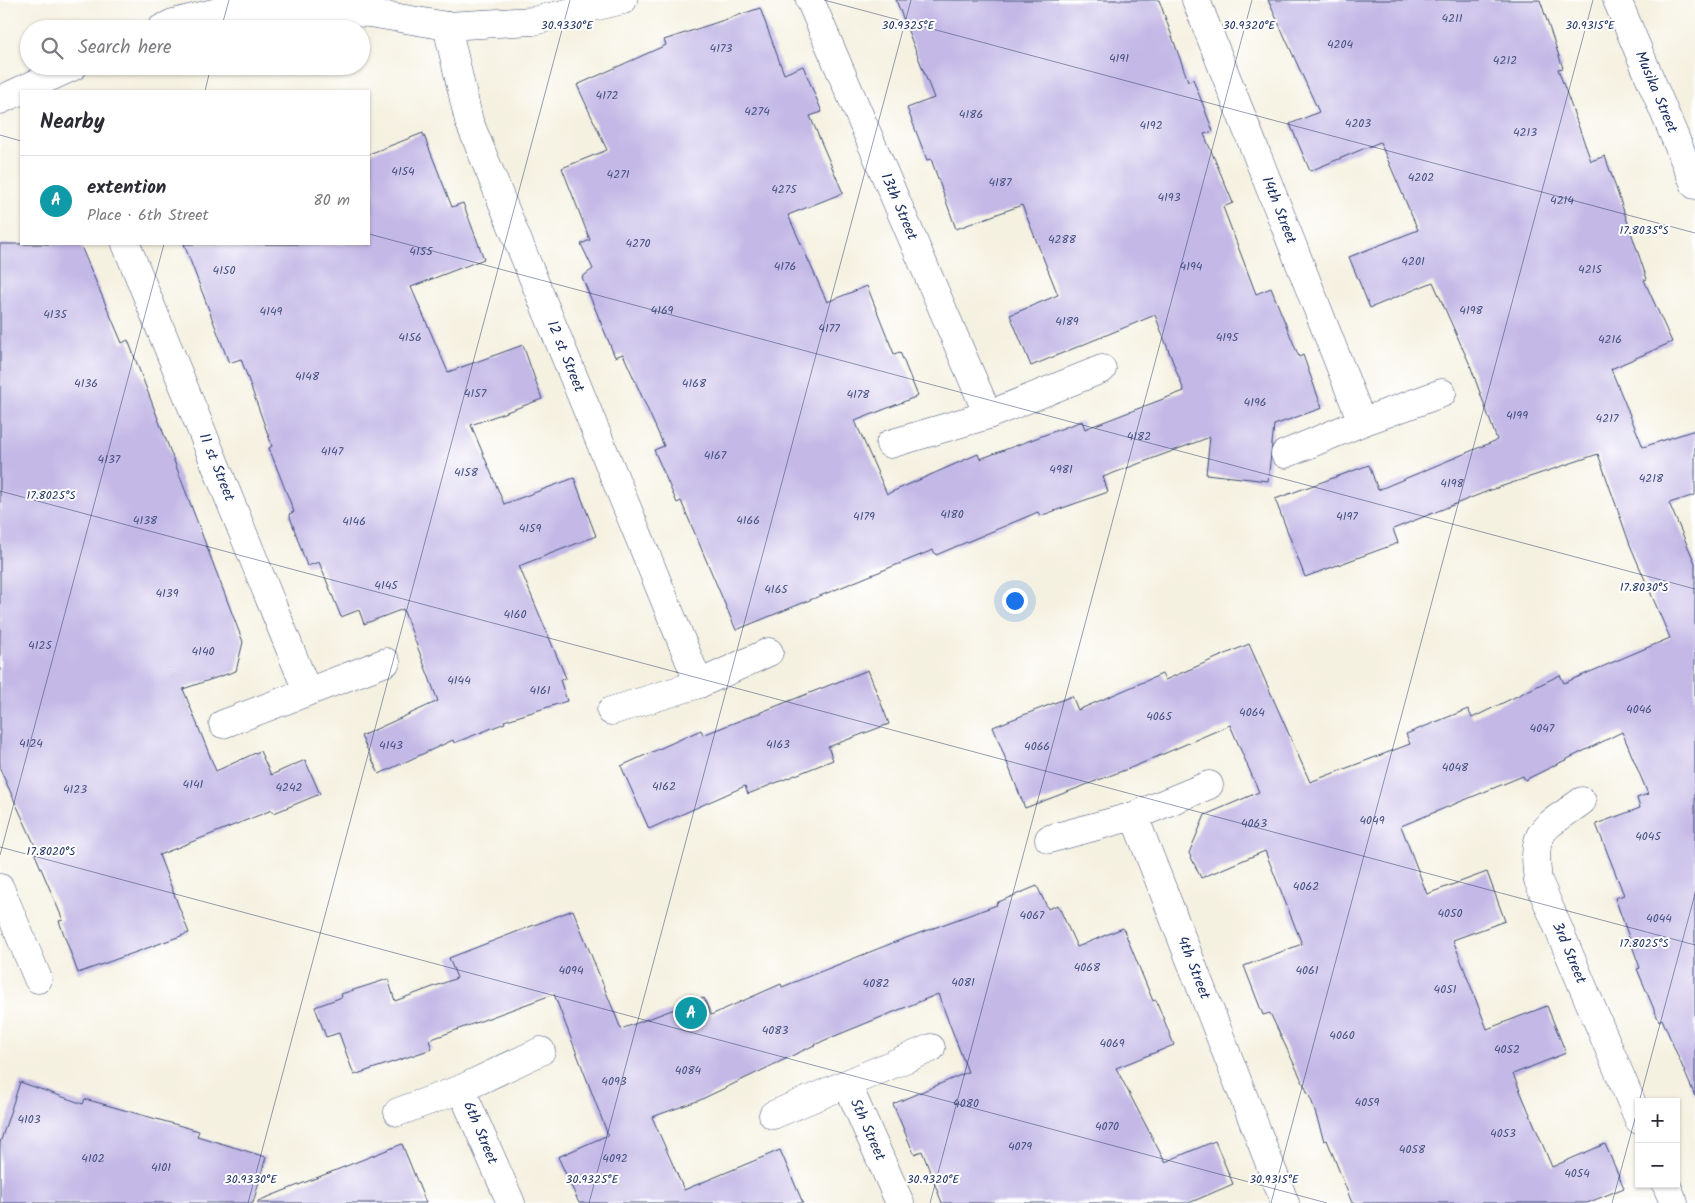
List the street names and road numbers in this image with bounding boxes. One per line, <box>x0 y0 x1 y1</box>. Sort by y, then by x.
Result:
street label: Musika Street <box>1628 47 1684 137</box>
street label: 13th Street <box>874 169 924 244</box>
street label: 14th Street <box>1255 173 1303 248</box>
street label: 12 st Street <box>540 317 591 396</box>
street label: 11 st Street <box>192 430 241 505</box>
street label: 3rd Street <box>1545 918 1593 988</box>
street label: 4th Street <box>1170 933 1217 1003</box>
street label: 5th Street <box>843 1095 892 1165</box>
street label: 6th Street <box>456 1098 504 1168</box>

